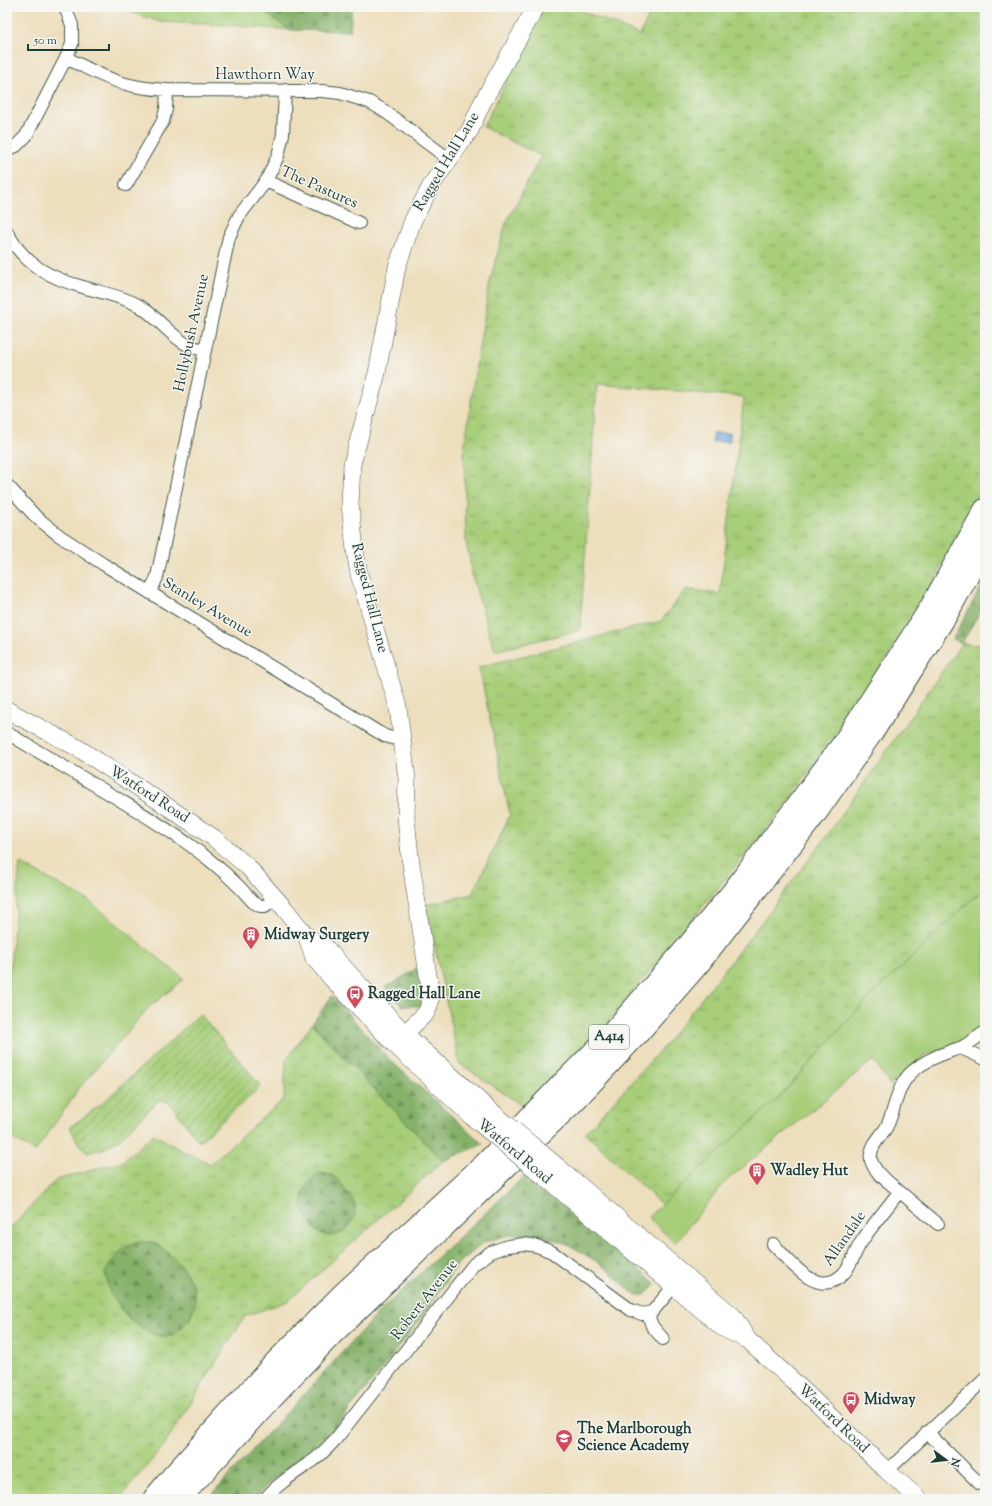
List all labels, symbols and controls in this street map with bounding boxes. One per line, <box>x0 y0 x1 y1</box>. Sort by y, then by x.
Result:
scale bar <box>28 26 109 52</box>
text: 50 m <box>33 32 57 50</box>
street label: Hawthorn Way <box>215 65 315 86</box>
street label: Ragged Hall Lane <box>409 108 485 216</box>
street label: The Pastures <box>277 162 361 214</box>
street label: Hollybush Avenue <box>169 272 215 394</box>
street label: Ragged Hall Lane <box>345 541 393 655</box>
street label: Stanley Avenue <box>158 573 256 643</box>
street label: Watford Road <box>105 761 194 829</box>
building icon: Midway Surgery <box>241 925 261 950</box>
place label: Midway Surgery <box>264 925 370 946</box>
bus stop icon: Ragged Hall Lane <box>345 984 365 1009</box>
place label: Ragged Hall Lane <box>368 984 481 1005</box>
road number: A414 <box>589 1025 629 1049</box>
street label: Watford Road <box>472 1114 556 1190</box>
building icon: Wadley Hut <box>747 1161 767 1186</box>
place label: Wadley Hut <box>770 1161 849 1182</box>
street label: Allandale <box>818 1207 872 1271</box>
street label: Robert Avenue <box>387 1255 463 1345</box>
street label: Watford Road <box>793 1380 874 1459</box>
bus stop icon: Midway <box>841 1390 861 1415</box>
place label: Midway <box>864 1390 916 1411</box>
place label: The Marlborough Science Academy <box>577 1419 692 1457</box>
school or university icon: The Marlborough Science Academy <box>554 1428 574 1453</box>
north arrow <box>926 1440 966 1480</box>
text: N <box>946 1455 964 1469</box>

